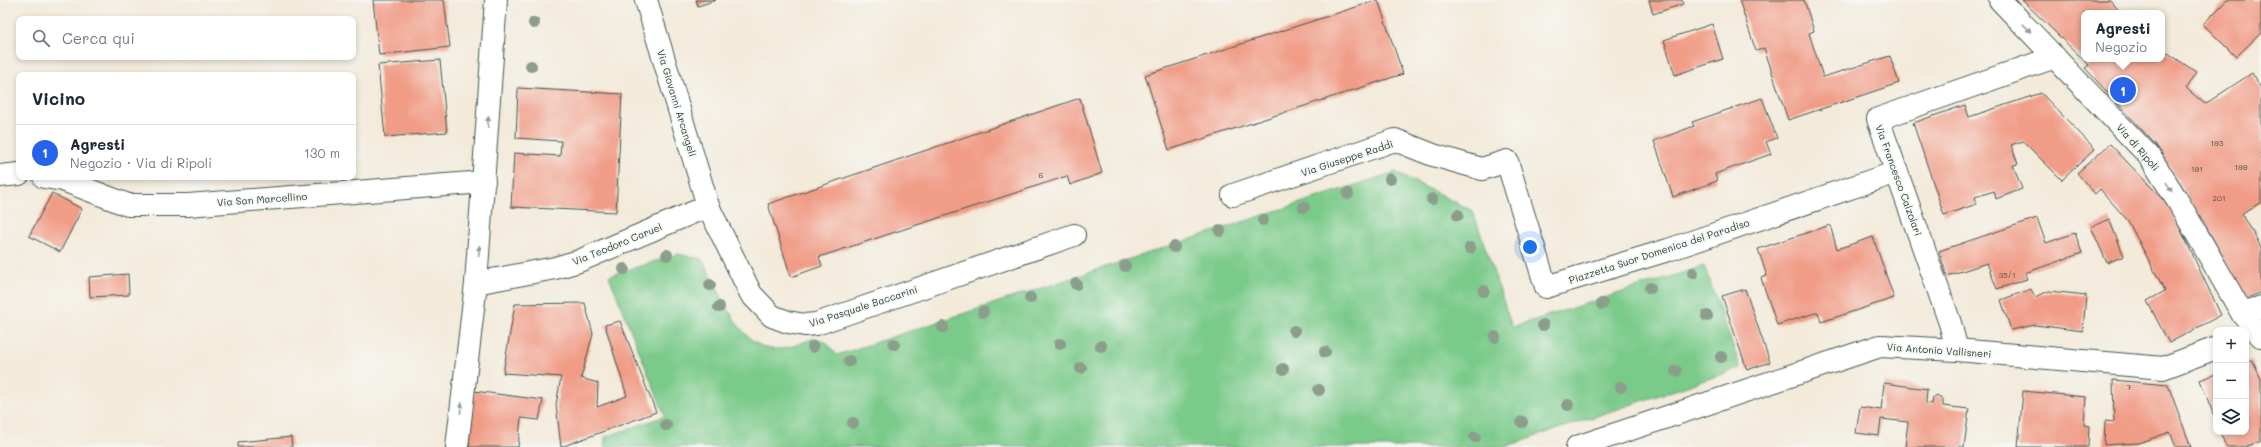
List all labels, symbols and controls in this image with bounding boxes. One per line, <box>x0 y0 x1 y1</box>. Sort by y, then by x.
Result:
popup <box>2081 10 2165 62</box>
search box <box>16 16 356 60</box>
text: Agresti <box>2095 18 2151 38</box>
one-way arrow <box>2022 23 2032 33</box>
icon: search <box>30 27 52 49</box>
text: Cerca qui <box>62 28 135 48</box>
text: Negozio <box>2095 38 2147 55</box>
street label: Via Giovanni Arcangeli <box>654 48 700 158</box>
pin: 1 <box>2110 75 2136 105</box>
text: Vicino <box>32 87 85 109</box>
one-way arrow <box>484 116 491 128</box>
street label: Via di Ripoli <box>2113 120 2163 174</box>
street label: Via Francesco Calzolari <box>1872 122 1926 238</box>
text: Agresti <box>70 134 125 154</box>
street label: Via Giuseppe Raddi <box>1299 137 1395 179</box>
house number: 193 <box>2211 138 2224 148</box>
text: 1 <box>42 144 48 161</box>
text: 130 m <box>304 144 340 161</box>
text: Negozio · Via di Ripoli <box>70 154 212 171</box>
house number: 199 <box>2234 162 2248 172</box>
house number: 191 <box>2191 164 2203 174</box>
house number: 6 <box>1039 170 1044 180</box>
one-way arrow <box>2166 181 2173 193</box>
street label: Via San Marcellino <box>216 189 308 209</box>
house number: 201 <box>2213 193 2225 203</box>
street label: Piazzetta Suor Domenica del Paradiso <box>1567 215 1751 287</box>
street label: Via Teodoro Caruel <box>570 220 664 268</box>
your location <box>1520 237 1540 257</box>
one-way arrow <box>475 245 482 257</box>
house number: 35/1 <box>1998 270 2016 280</box>
street label: Via Pasquale Baccarini <box>807 282 919 330</box>
map controls <box>2213 327 2249 435</box>
button: + <box>2213 327 2249 363</box>
street label: Via Antonio Vallisneri <box>1886 339 1992 361</box>
button: − <box>2213 363 2249 399</box>
house number: 7 <box>2127 382 2132 392</box>
button: layers <box>2213 399 2249 435</box>
one-way arrow <box>458 402 465 414</box>

